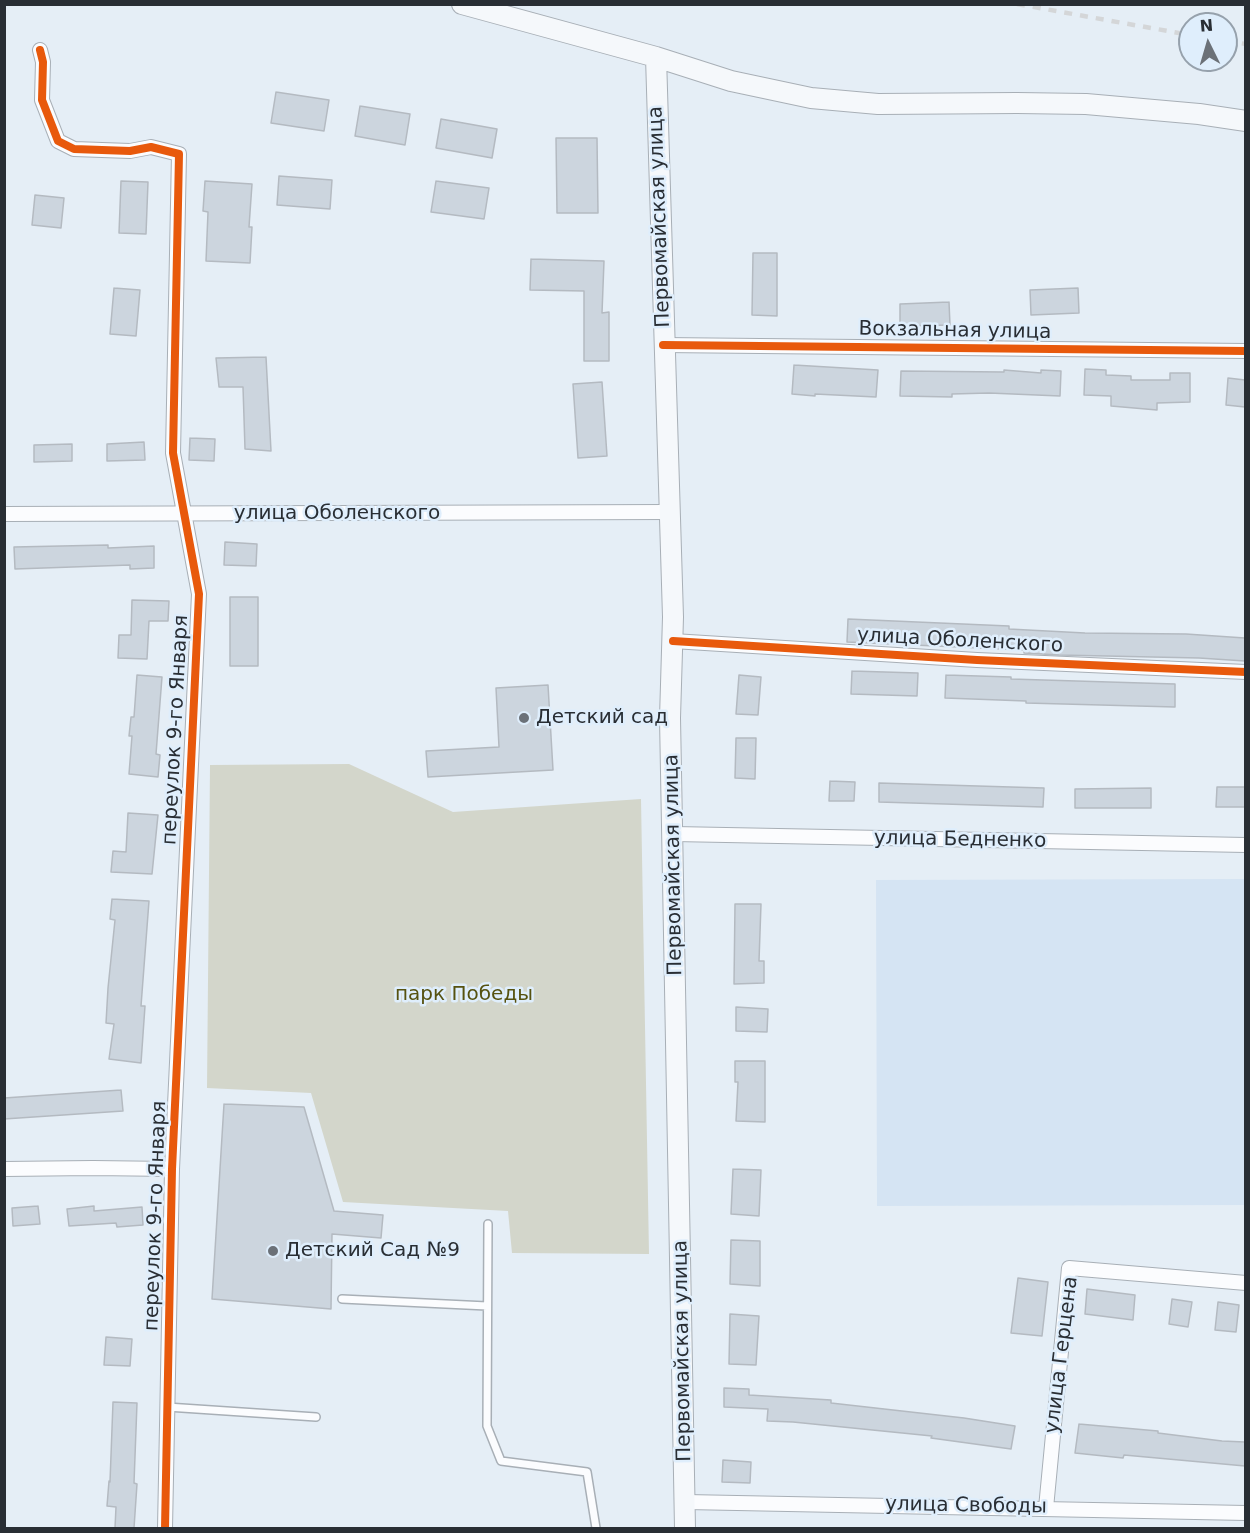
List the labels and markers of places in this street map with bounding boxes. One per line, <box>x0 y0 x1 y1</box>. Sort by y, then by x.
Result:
place label: Детский сад <box>536 706 668 730</box>
marker: Детский сад <box>517 711 531 725</box>
place label: Детский Сад №9 <box>285 1239 460 1263</box>
marker: Детский Сад №9 <box>266 1244 280 1258</box>

